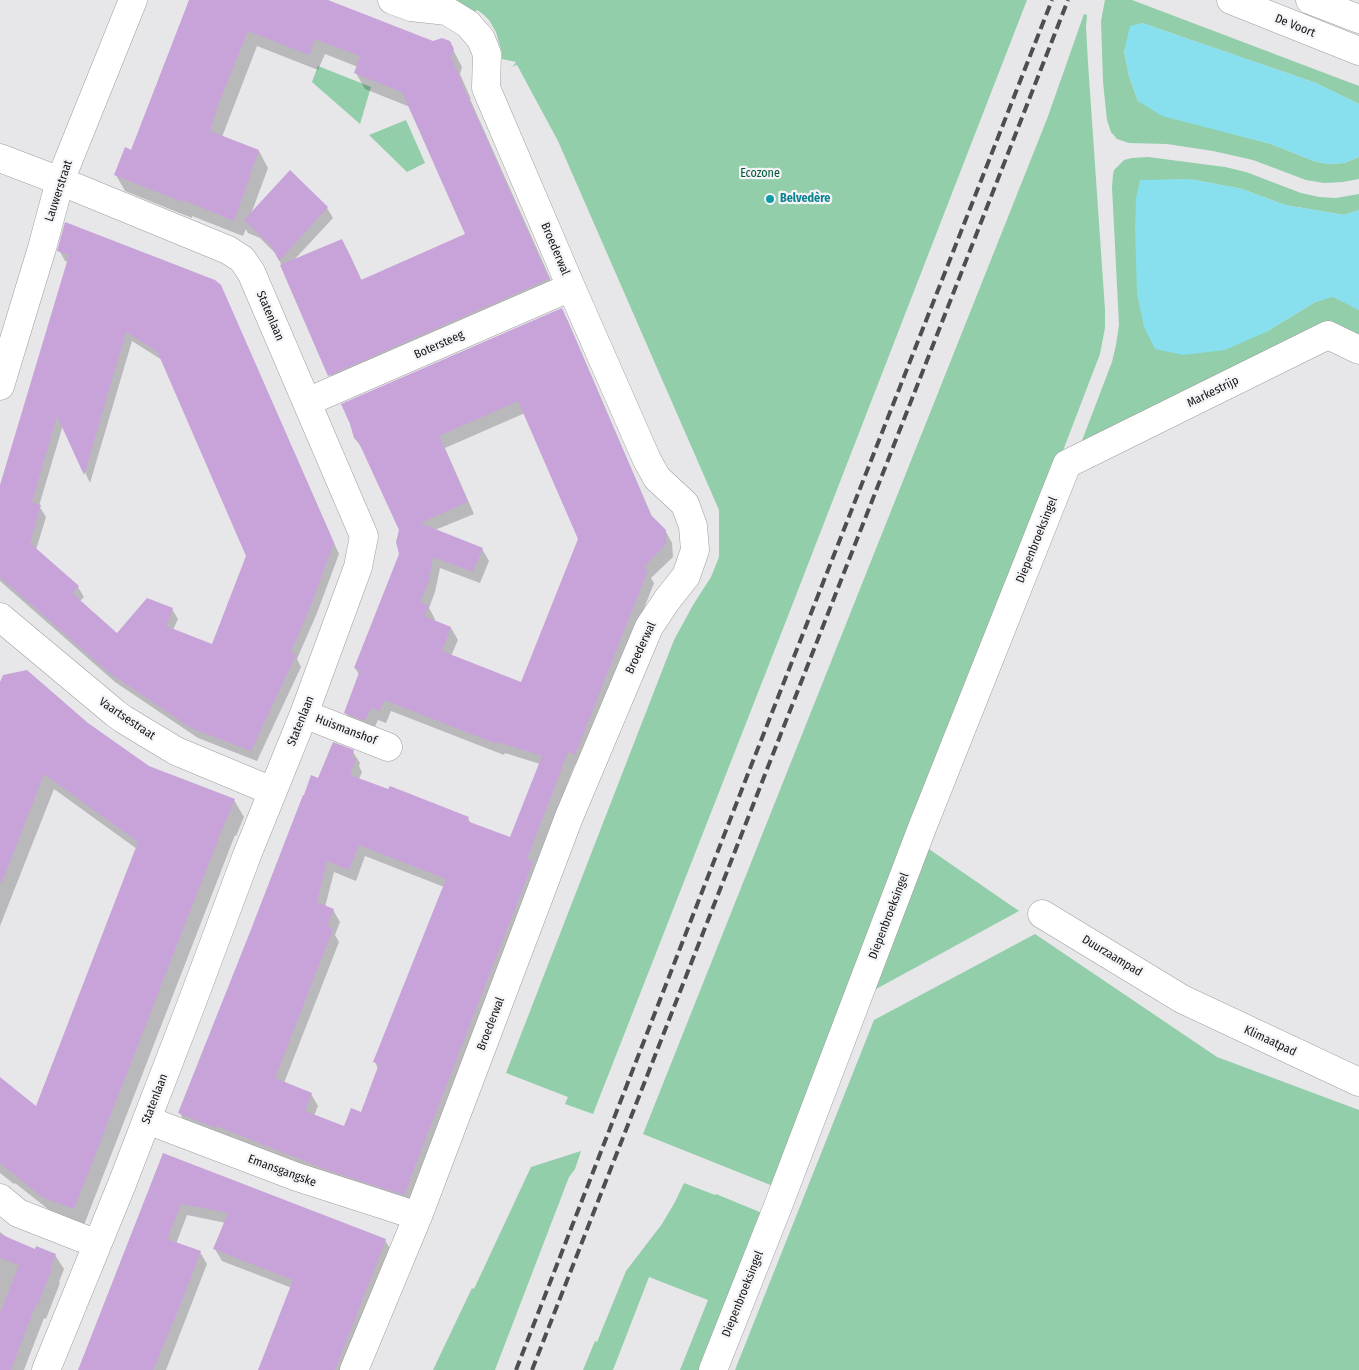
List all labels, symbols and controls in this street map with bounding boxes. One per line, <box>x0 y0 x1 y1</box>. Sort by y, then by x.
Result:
street label: De Voort <box>1273 11 1317 41</box>
street label: Lauwerstraat <box>42 158 76 224</box>
park label: Ecozone <box>740 167 780 181</box>
place label: Belvedère <box>780 192 830 206</box>
marker: Belvedère <box>764 193 776 205</box>
street label: Broederwal <box>537 220 573 278</box>
street label: Statenlaan <box>253 289 287 343</box>
street label: Botersteeg <box>412 328 466 362</box>
street label: Markestrijp <box>1185 373 1241 411</box>
street label: Diepenbroeksingel <box>1013 495 1061 585</box>
street label: Broederwal <box>623 620 659 676</box>
street label: Statenlaan <box>284 694 318 748</box>
street label: Vaartsestraat <box>96 695 158 743</box>
street label: Huismanshof <box>313 712 379 748</box>
street label: Diepenbroeksingel <box>866 871 912 961</box>
street label: Duurzaampad <box>1079 932 1145 980</box>
street label: Broederwal <box>474 995 508 1053</box>
street label: Klimaatpad <box>1242 1023 1298 1059</box>
street label: Statenlaan <box>139 1072 171 1126</box>
street label: Emansgangske <box>246 1152 318 1190</box>
street label: Diepenbroeksingel <box>719 1249 767 1339</box>

